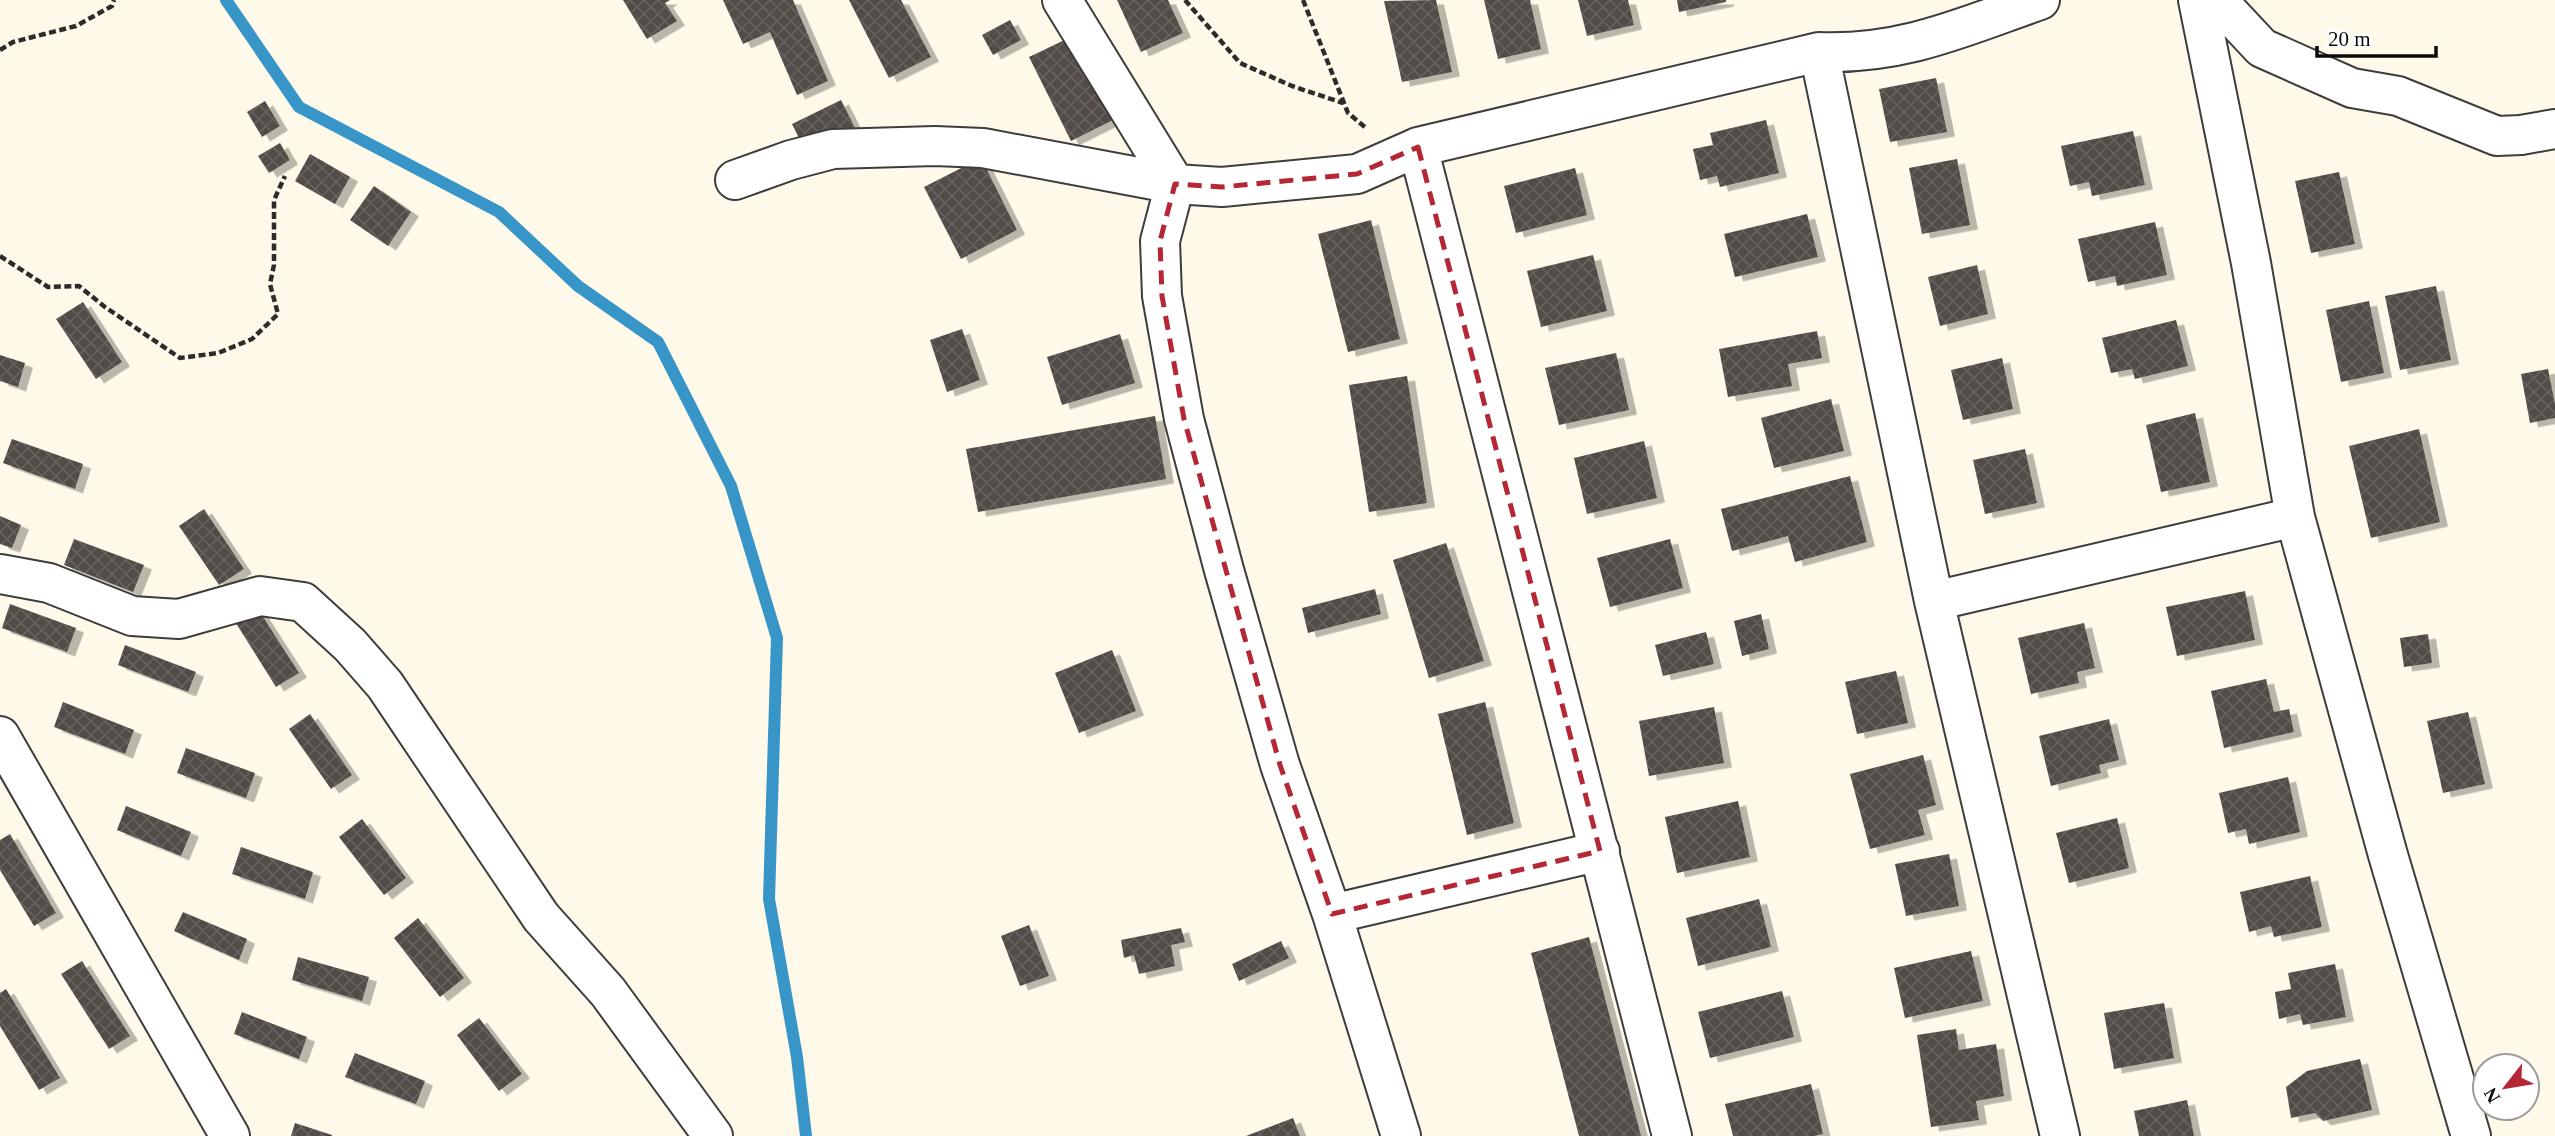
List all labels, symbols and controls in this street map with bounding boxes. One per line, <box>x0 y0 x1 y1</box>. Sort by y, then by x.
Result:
scale bar <box>2317 14 2436 58</box>
text: 20 m <box>2328 27 2371 51</box>
north arrow <box>2471 1052 2541 1122</box>
text: N <box>2479 1084 2504 1107</box>

